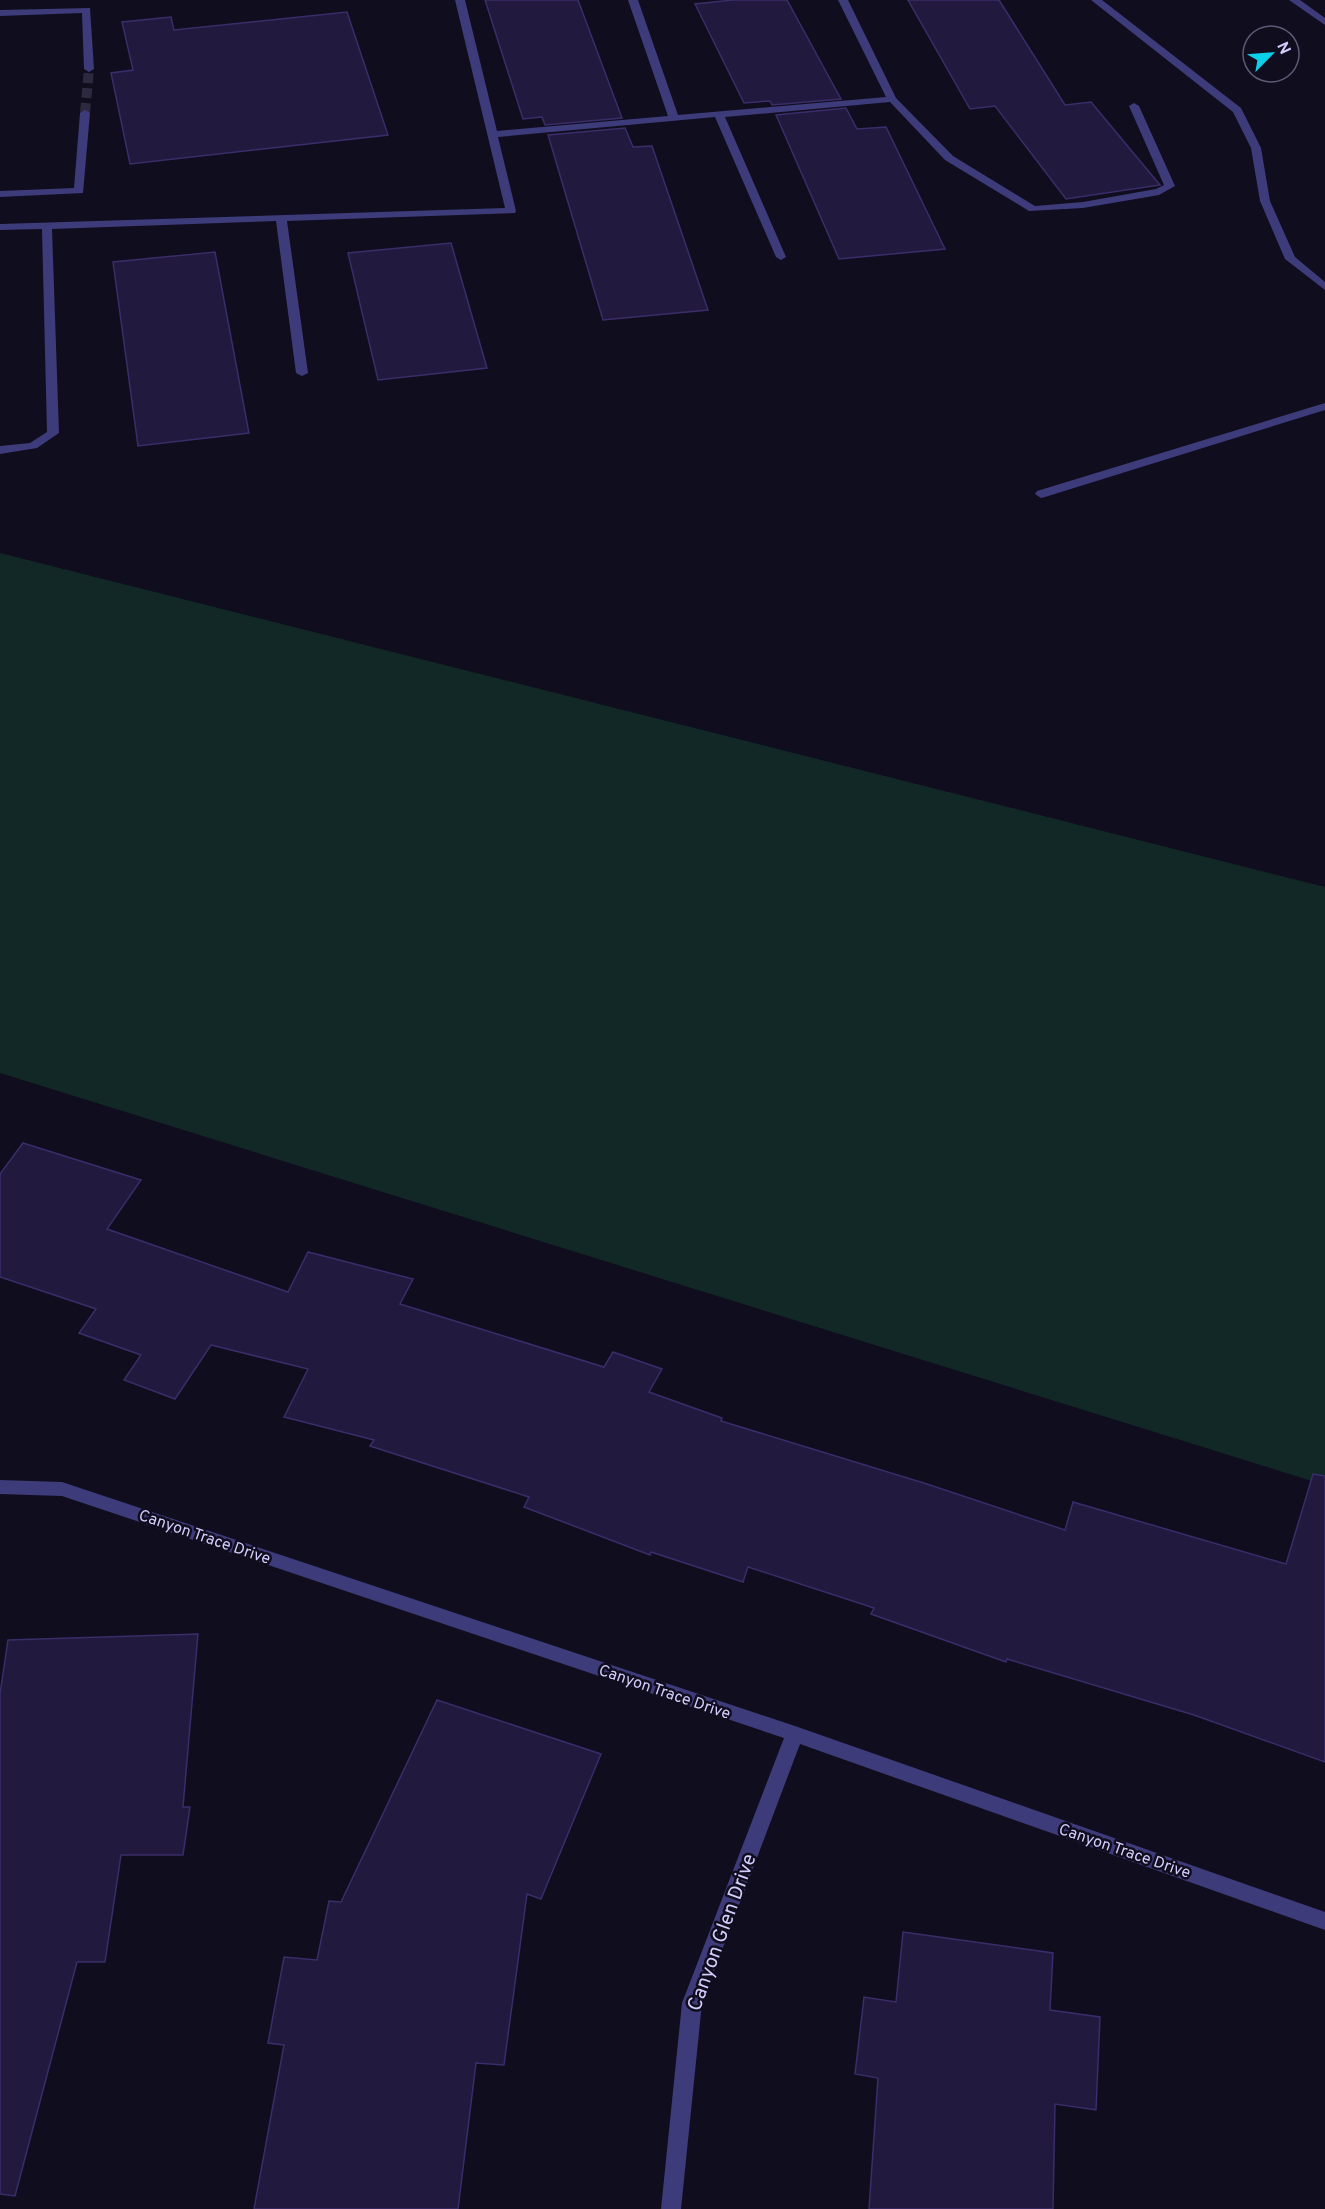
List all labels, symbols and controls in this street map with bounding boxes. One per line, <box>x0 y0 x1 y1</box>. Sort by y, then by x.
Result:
north arrow <box>1241 24 1301 84</box>
text: N <box>1271 39 1294 58</box>
street label: Canyon Trace Drive <box>136 1506 273 1570</box>
street label: Canyon Trace Drive <box>596 1661 733 1725</box>
street label: Canyon Trace Drive <box>1056 1820 1193 1884</box>
street label: Canyon Glen Drive <box>682 1850 763 2015</box>

